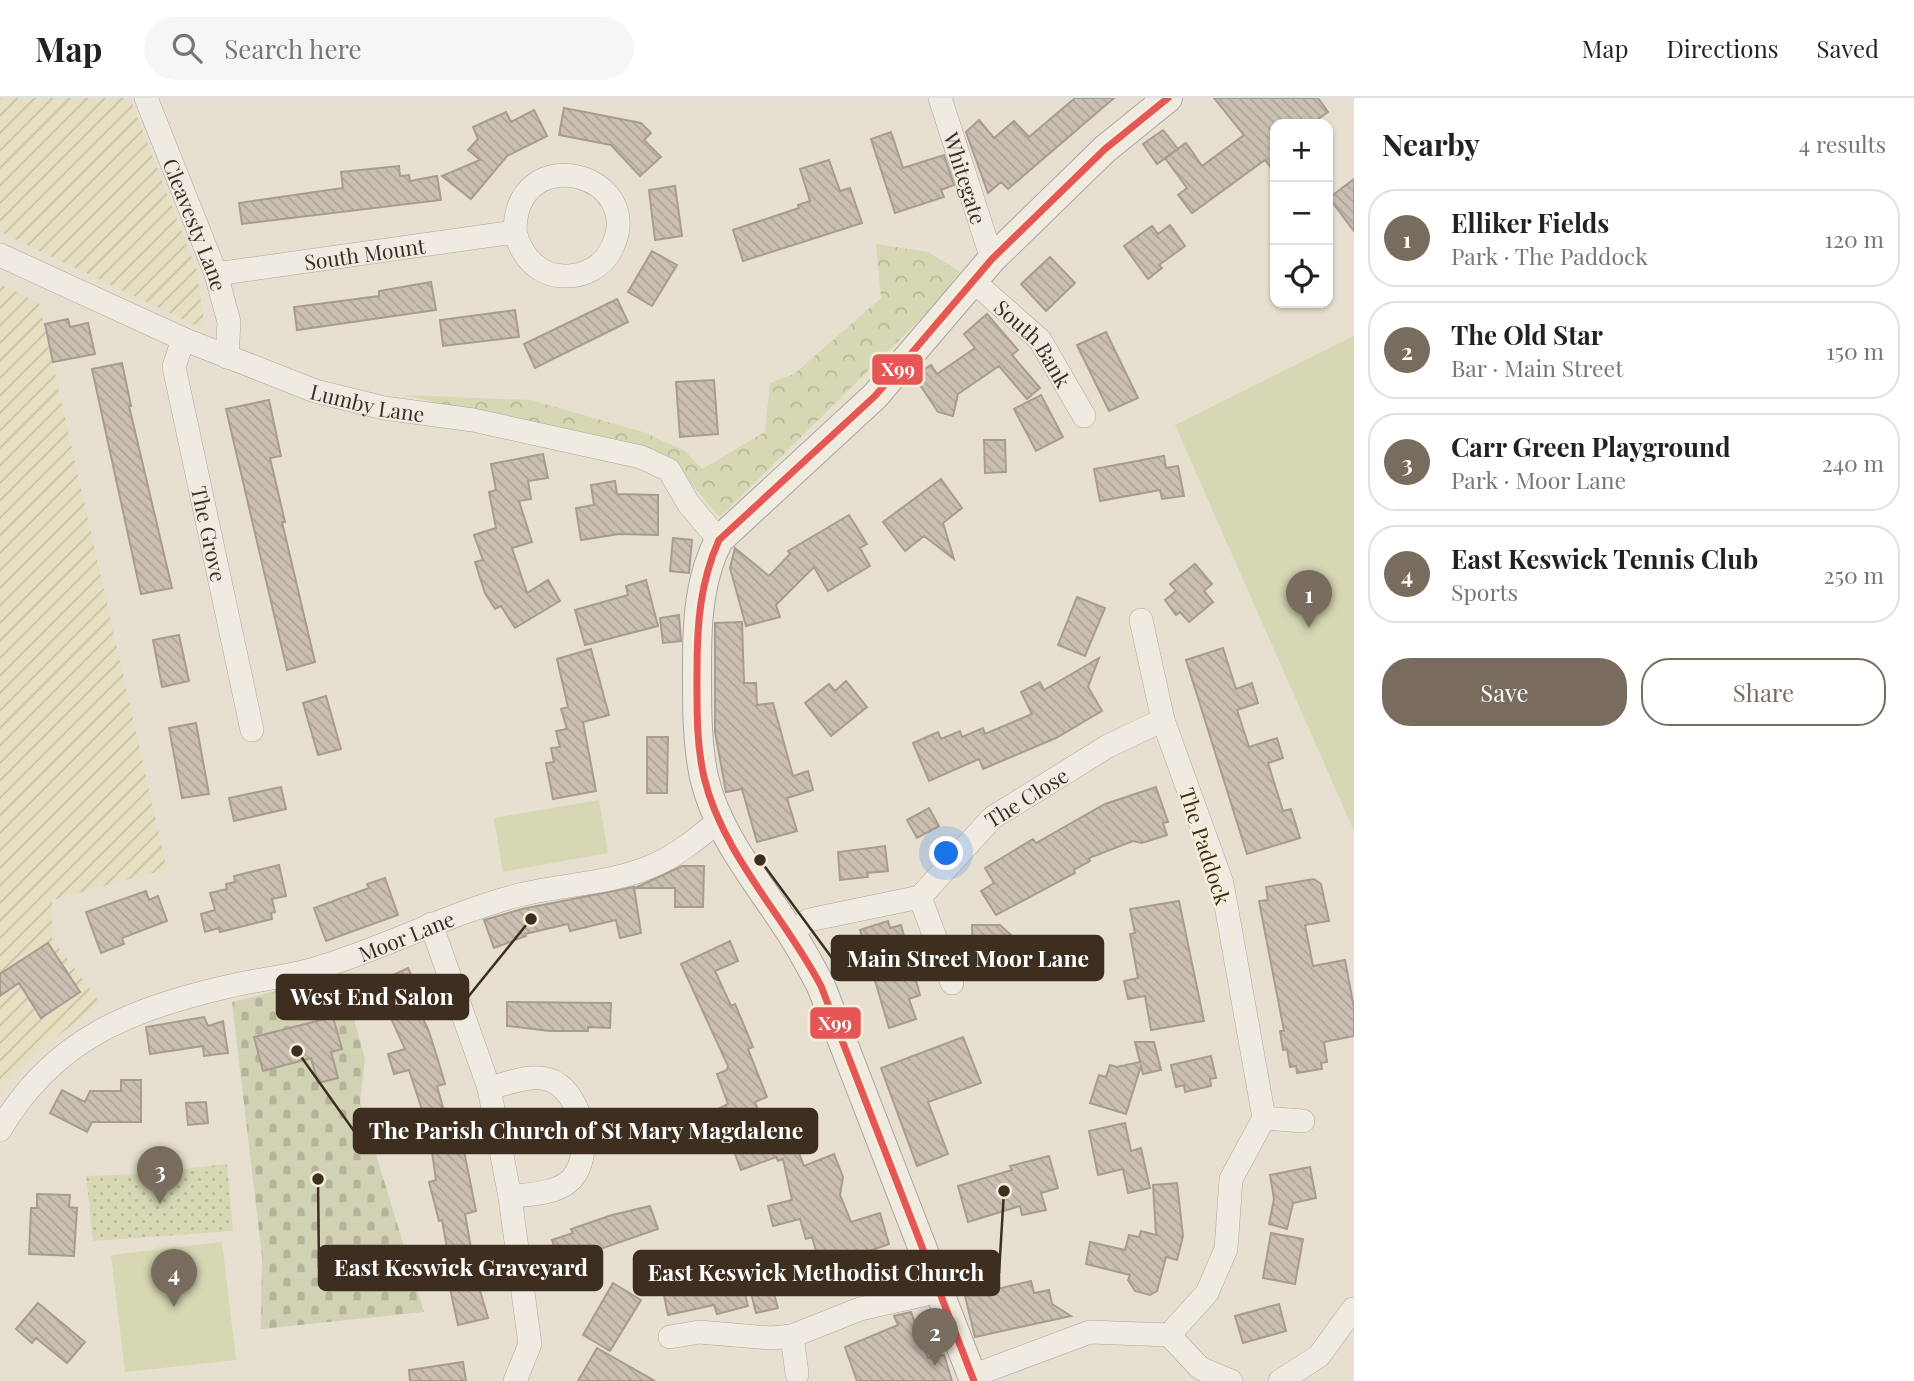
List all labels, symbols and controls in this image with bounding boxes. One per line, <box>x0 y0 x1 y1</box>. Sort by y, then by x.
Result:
search box <box>144 17 634 80</box>
text: Map <box>35 26 102 70</box>
icon: search <box>168 29 206 67</box>
text: Search here <box>224 31 362 66</box>
text: Map <box>1582 32 1628 64</box>
text: Directions <box>1666 32 1779 64</box>
text: Saved <box>1817 32 1879 64</box>
map controls <box>1270 119 1333 308</box>
button: + <box>1270 119 1333 182</box>
text: Nearby <box>1382 124 1480 164</box>
street label: Whitegate <box>938 128 994 227</box>
text: 4 results <box>1799 128 1886 159</box>
street label: Cleavesty Lane <box>157 154 234 294</box>
button: − <box>1270 182 1333 245</box>
text: Elliker Fields <box>1451 205 1609 240</box>
text: 1 <box>1403 223 1411 254</box>
text: 120 m <box>1825 223 1884 254</box>
street label: South Mount <box>302 231 427 275</box>
text: Park · The Paddock <box>1451 240 1648 271</box>
button: locate <box>1270 245 1333 308</box>
street label: South Bank <box>989 293 1078 393</box>
text: The Old Star <box>1451 317 1603 352</box>
text: 2 <box>1401 335 1413 366</box>
text: 150 m <box>1826 335 1884 366</box>
text: Bar · Main Street <box>1451 352 1623 383</box>
line badge: X99 <box>871 353 924 386</box>
text: X99 <box>881 355 915 381</box>
street label: Lumby Lane <box>307 376 426 427</box>
text: Carr Green Playground <box>1451 429 1731 464</box>
text: 3 <box>1401 447 1413 478</box>
text: 240 m <box>1822 447 1884 478</box>
text: Park · Moor Lane <box>1451 464 1626 495</box>
street label: The Grove <box>186 483 234 584</box>
text: East Keswick Tennis Club <box>1451 541 1758 576</box>
text: 4 <box>1401 559 1413 590</box>
text: 250 m <box>1823 559 1884 590</box>
pin: 1 <box>1286 570 1332 628</box>
text: Sports <box>1451 576 1518 607</box>
button: Save <box>1382 658 1627 726</box>
button: Share <box>1641 658 1886 726</box>
street label: The Close <box>979 760 1073 833</box>
street label: The Paddock <box>1174 784 1238 908</box>
your location <box>929 836 963 870</box>
street label: Moor Lane <box>354 904 458 967</box>
callout: Main Street Moor Lane <box>832 936 1103 980</box>
text: Main Street Moor Lane <box>847 942 1089 973</box>
callout: West End Salon <box>277 975 468 1019</box>
text: West End Salon <box>289 980 454 1011</box>
line badge: X99 <box>809 1006 862 1040</box>
text: X99 <box>818 1009 852 1035</box>
callout: The Parish Church of St Mary Magdalene <box>354 1109 817 1153</box>
text: The Parish Church of St Mary Magdalene <box>369 1114 803 1145</box>
pin: 3 <box>137 1146 183 1204</box>
callout: East Keswick Graveyard <box>319 1246 602 1290</box>
pin: 4 <box>151 1249 197 1307</box>
text: East Keswick Graveyard <box>334 1251 588 1282</box>
callout: East Keswick Methodist Church <box>634 1251 999 1295</box>
text: East Keswick Methodist Church <box>648 1256 984 1287</box>
pin: 2 <box>912 1308 958 1366</box>

